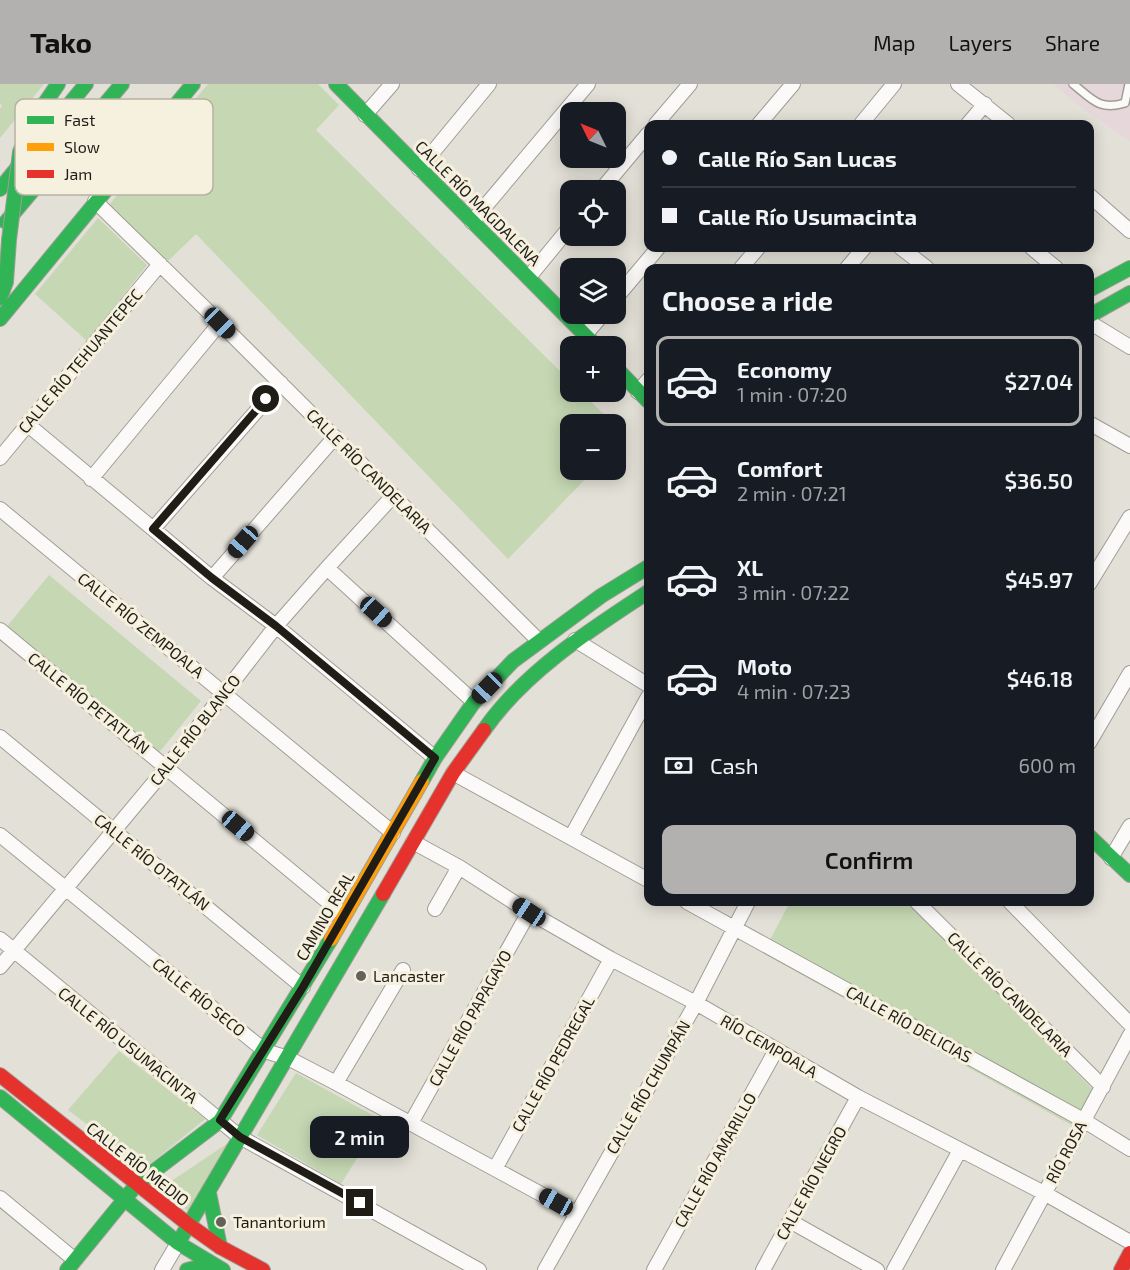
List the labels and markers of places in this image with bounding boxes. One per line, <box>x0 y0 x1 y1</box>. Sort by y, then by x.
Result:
place label: Lancaster <box>373 966 446 985</box>
marker: Lancaster <box>354 969 368 983</box>
place label: Tanantorium <box>233 1212 326 1231</box>
marker: Tanantorium <box>214 1215 228 1229</box>

